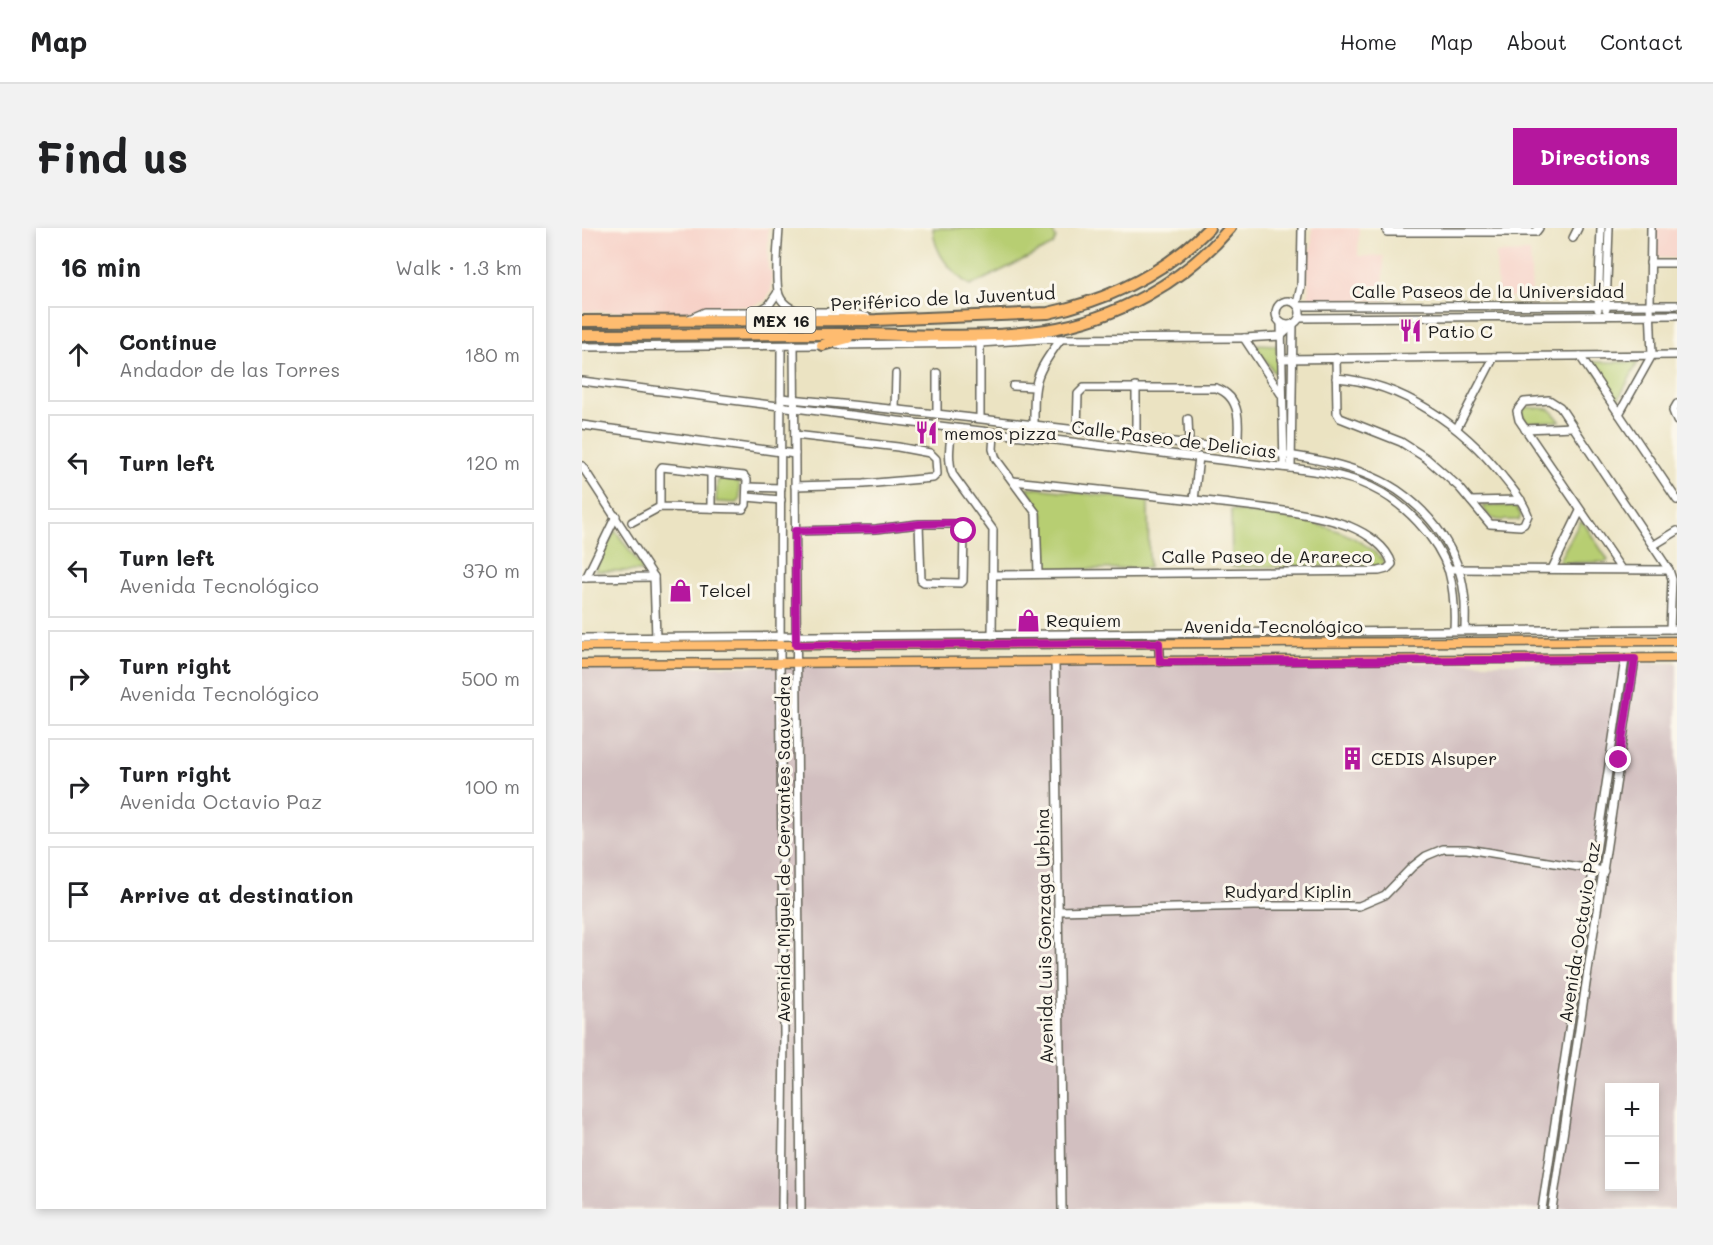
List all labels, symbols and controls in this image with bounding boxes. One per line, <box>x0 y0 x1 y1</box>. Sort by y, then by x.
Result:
text: Map <box>30 23 87 59</box>
text: Home <box>1340 28 1397 55</box>
text: Map <box>1430 28 1473 55</box>
text: About <box>1506 28 1567 55</box>
text: Contact <box>1600 28 1683 55</box>
button: Directions <box>1513 128 1677 185</box>
text: Find us <box>36 129 188 184</box>
text: 16 min <box>60 250 141 284</box>
text: Walk · 1.3 km <box>395 254 522 280</box>
street label: Calle Paseos de la Universidad <box>1352 279 1624 303</box>
street label: Periférico de la Juventud <box>830 280 1056 316</box>
road number: MEX 16 <box>746 307 816 333</box>
restaurant icon: Patio C <box>1397 318 1423 344</box>
place label: Patio C <box>1428 319 1493 343</box>
text: Continue <box>119 327 217 356</box>
icon: ahead <box>62 338 95 371</box>
text: 180 m <box>464 341 520 367</box>
text: Andador de las Torres <box>119 356 340 382</box>
street label: Calle Paseo de Delicias <box>1070 415 1278 463</box>
restaurant icon: memos pizza <box>913 420 939 446</box>
place label: memos pizza <box>944 421 1057 445</box>
icon: left <box>62 446 95 479</box>
text: Turn left <box>119 448 215 477</box>
text: 120 m <box>465 449 520 475</box>
route start <box>950 517 976 543</box>
text: Turn left <box>119 543 215 572</box>
street label: Calle Paseo de Arareco <box>1162 544 1373 568</box>
icon: left <box>62 554 95 587</box>
text: 370 m <box>462 557 520 583</box>
text: Avenida Tecnológico <box>119 572 319 598</box>
shop icon: Telcel <box>668 577 694 603</box>
place label: Telcel <box>699 578 751 602</box>
shop icon: Requiem <box>1015 607 1041 633</box>
place label: Requiem <box>1046 608 1121 632</box>
street label: Avenida Tecnológico <box>1183 614 1363 638</box>
text: Turn right <box>119 651 231 680</box>
icon: right <box>62 662 95 695</box>
text: 500 m <box>461 665 520 691</box>
street label: Avenida Miguel de Cervantes Saavedra <box>771 675 795 1023</box>
text: Avenida Tecnológico <box>119 680 319 706</box>
building icon: CEDIS Alsuper <box>1340 745 1366 771</box>
place label: CEDIS Alsuper <box>1371 746 1497 770</box>
route end <box>1605 746 1631 772</box>
text: Turn right <box>119 759 231 788</box>
icon: right <box>62 770 95 803</box>
text: 100 m <box>464 773 520 799</box>
text: Avenida Octavio Paz <box>119 788 322 814</box>
street label: Avenida Luis Gonzaga Urbina <box>1030 808 1058 1064</box>
street label: Avenida Octavio Paz <box>1553 840 1605 1024</box>
icon: arrive <box>62 878 95 911</box>
street label: Rudyard Kiplin <box>1224 879 1352 903</box>
text: Arrive at destination <box>119 880 354 909</box>
map controls <box>1605 1083 1659 1191</box>
button: + <box>1605 1083 1659 1137</box>
button: − <box>1605 1137 1659 1191</box>

